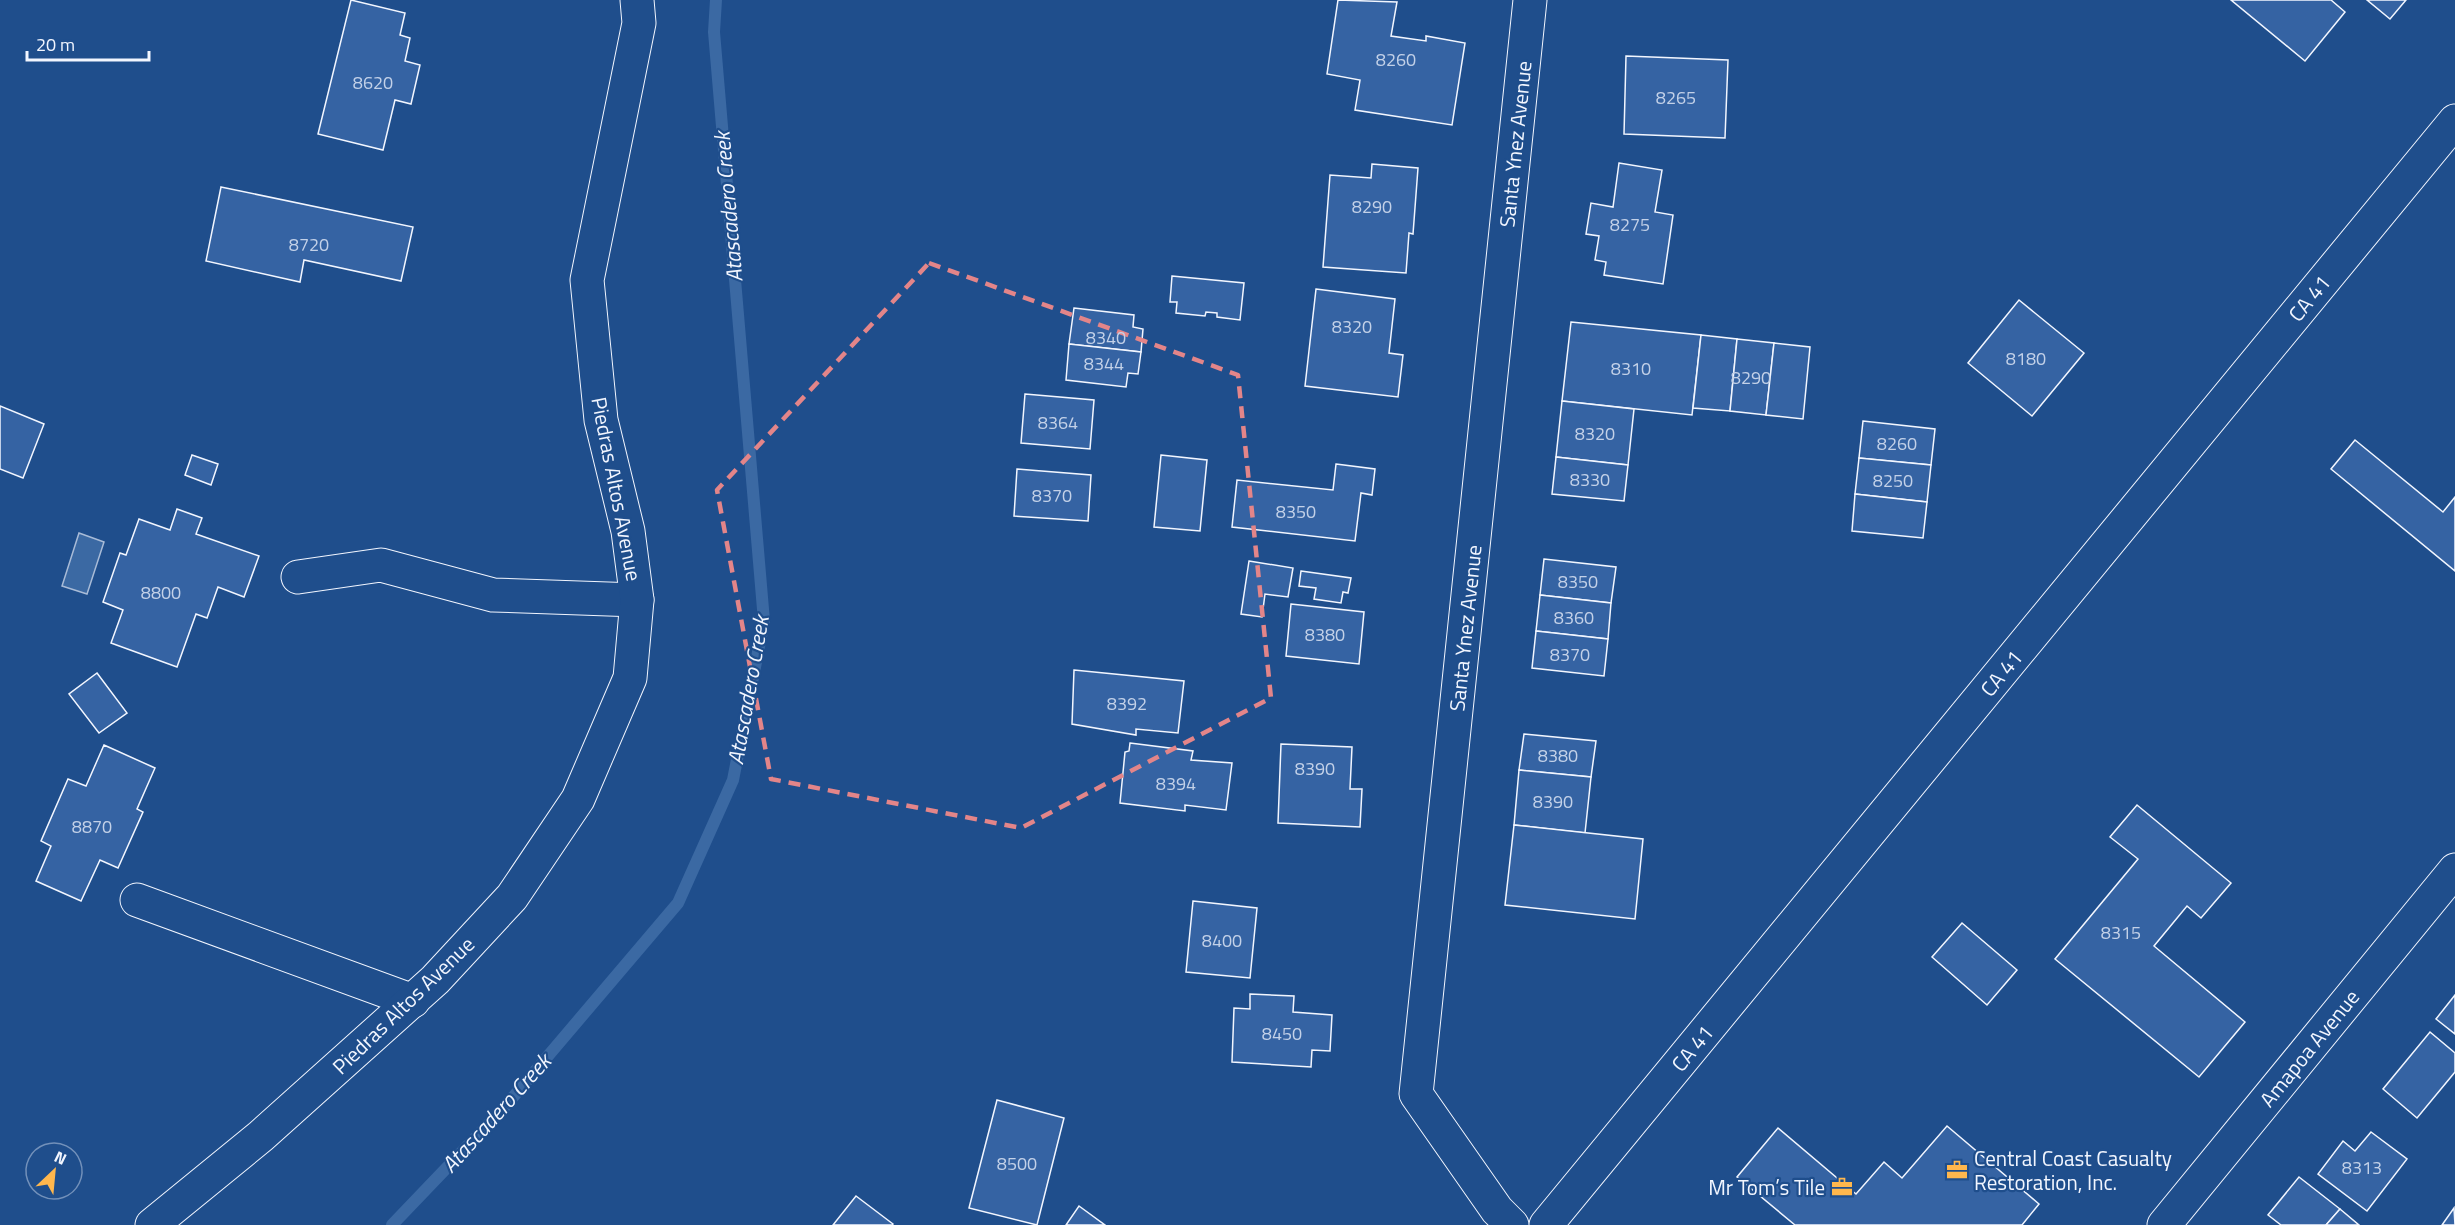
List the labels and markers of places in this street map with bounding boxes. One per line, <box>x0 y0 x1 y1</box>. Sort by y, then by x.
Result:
place label: Central Coast Casualty Restoration, Inc. <box>1974 1142 2172 1198</box>
office icon: Central Coast Casualty Restoration, Inc. <box>1945 1158 1969 1182</box>
place label: Mr Tom’s Tile <box>1708 1171 1825 1203</box>
office icon: Mr Tom’s Tile <box>1830 1175 1854 1199</box>

